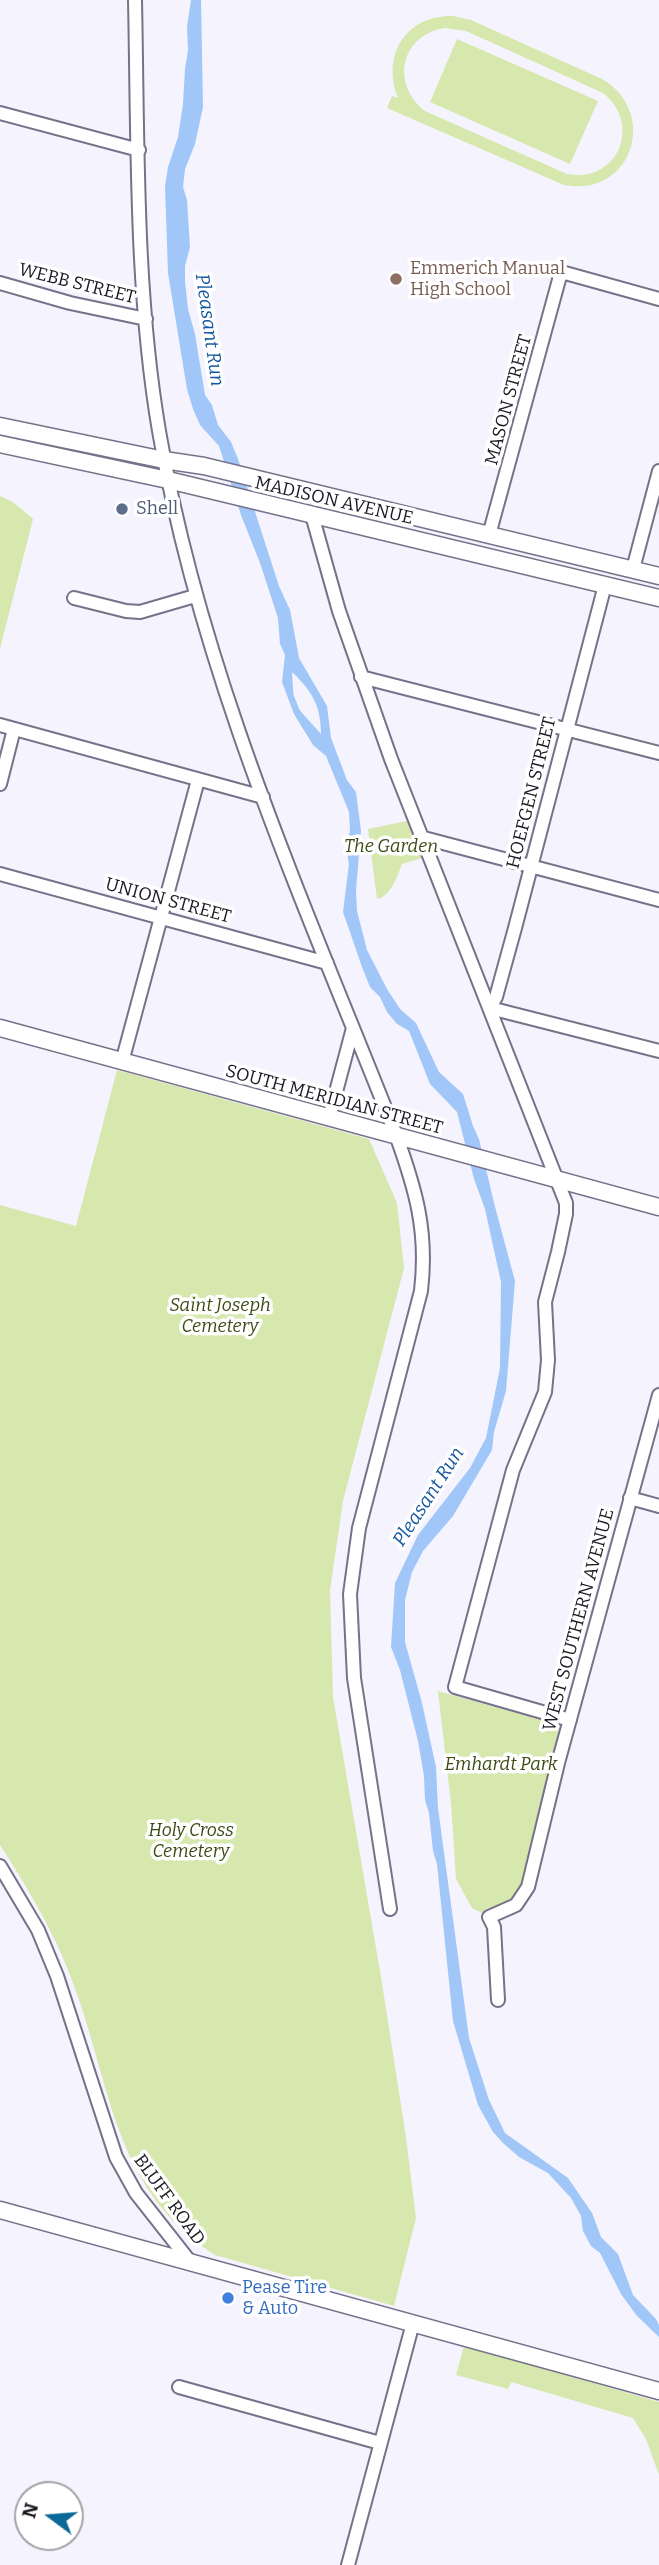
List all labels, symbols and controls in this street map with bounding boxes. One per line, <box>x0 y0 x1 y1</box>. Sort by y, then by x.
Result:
place label: Emmerich Manual High School <box>410 258 565 300</box>
street label: WEBB STREET <box>16 259 138 309</box>
marker: Emmerich Manual High School <box>388 271 404 287</box>
water label: Pleasant Run <box>190 272 228 388</box>
street label: MASON STREET <box>481 332 537 468</box>
street label: MADISON AVENUE <box>253 472 415 530</box>
place label: Shell <box>136 498 178 520</box>
marker: Shell <box>114 501 130 517</box>
street label: HOEFGEN STREET <box>503 715 561 871</box>
park label: The Garden <box>344 836 438 858</box>
street label: UNION STREET <box>103 874 233 928</box>
street label: SOUTH MERIDIAN STREET <box>223 1061 445 1139</box>
park label: Saint Joseph Cemetery <box>169 1295 271 1338</box>
water label: Pleasant Run <box>389 1443 469 1551</box>
street label: WEST SOUTHERN AVENUE <box>539 1506 619 1734</box>
park label: Emhardt Park <box>444 1754 558 1776</box>
park label: Holy Cross Cemetery <box>148 1820 234 1862</box>
street label: BLUFF ROAD <box>129 2150 209 2250</box>
place label: Pease Tire & Auto <box>242 2277 327 2320</box>
marker: Pease Tire & Auto <box>220 2290 236 2306</box>
north arrow <box>14 2481 84 2551</box>
text: N <box>17 2500 43 2521</box>

